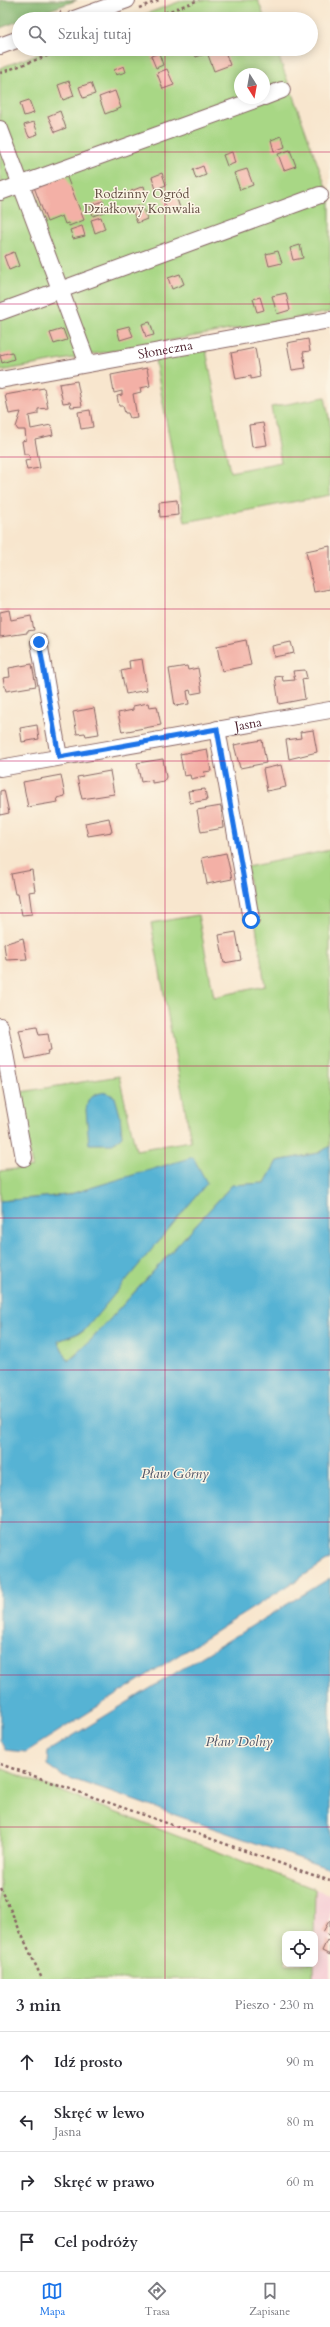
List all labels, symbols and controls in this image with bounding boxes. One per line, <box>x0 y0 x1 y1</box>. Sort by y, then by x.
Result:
search box <box>12 12 318 56</box>
icon: search <box>26 23 48 45</box>
text: Szukaj tutaj <box>58 24 132 44</box>
north arrow <box>234 68 270 104</box>
park label: Rodzinny Ogród Działkowy Konwalia <box>84 185 201 218</box>
street label: Słoneczna <box>137 336 194 364</box>
route end <box>30 633 48 651</box>
street label: Jasna <box>231 713 264 736</box>
route start <box>242 911 260 929</box>
water label: Pław Górny <box>141 1464 209 1483</box>
water label: Pław Dolny <box>206 1732 273 1751</box>
map controls <box>282 1931 318 1967</box>
button: locate <box>282 1931 318 1967</box>
text: 3 min <box>16 1994 61 2017</box>
text: Pieszo · 230 m <box>235 1996 314 2014</box>
icon: ahead <box>16 2051 38 2073</box>
text: Idź prosto <box>54 2052 122 2072</box>
text: 90 m <box>286 2053 314 2071</box>
text: Skręć w lewo <box>54 2103 144 2123</box>
icon: left <box>16 2111 38 2133</box>
text: 80 m <box>286 2113 314 2131</box>
text: Jasna <box>54 2123 81 2141</box>
icon: right <box>16 2171 38 2193</box>
text: Skręć w prawo <box>54 2172 155 2192</box>
text: 60 m <box>286 2173 314 2191</box>
icon: arrive <box>16 2231 38 2253</box>
text: Cel podróży <box>54 2232 138 2252</box>
tab: Mapa <box>40 2280 65 2319</box>
tab: Trasa <box>145 2280 170 2319</box>
tab: Zapisane <box>249 2280 290 2319</box>

